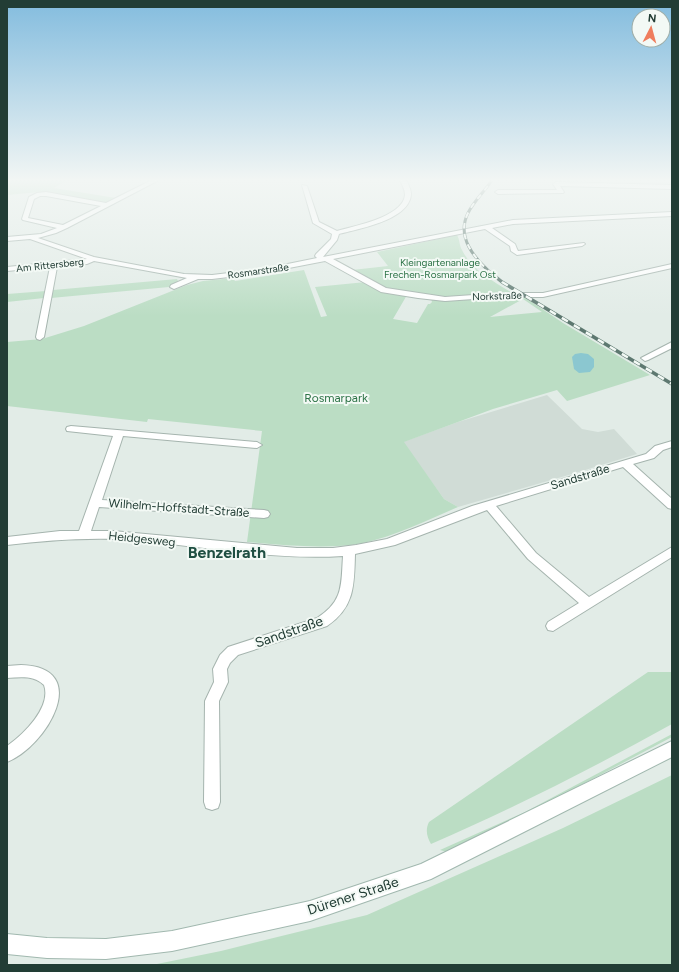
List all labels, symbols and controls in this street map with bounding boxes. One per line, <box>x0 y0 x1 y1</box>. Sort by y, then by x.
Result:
north arrow <box>631 8 671 48</box>
text: N <box>647 12 657 25</box>
street label: Am Rittersberg <box>16 255 85 275</box>
park label: Kleingartenanlage Frechen-Rosmarpark Ost <box>384 256 496 281</box>
street label: Rosmarstraße <box>227 260 290 282</box>
street label: Norkstraße <box>472 289 523 303</box>
park label: Rosmarpark <box>304 391 368 405</box>
street label: Sandstraße <box>549 461 612 493</box>
street label: Wilhelm-Hoffstadt-Straße <box>108 496 250 520</box>
street label: Heidgesweg <box>108 529 176 549</box>
district label: Benzelrath <box>188 543 266 562</box>
street label: Sandstraße <box>253 612 326 652</box>
street label: Dürener Straße <box>305 873 401 919</box>

